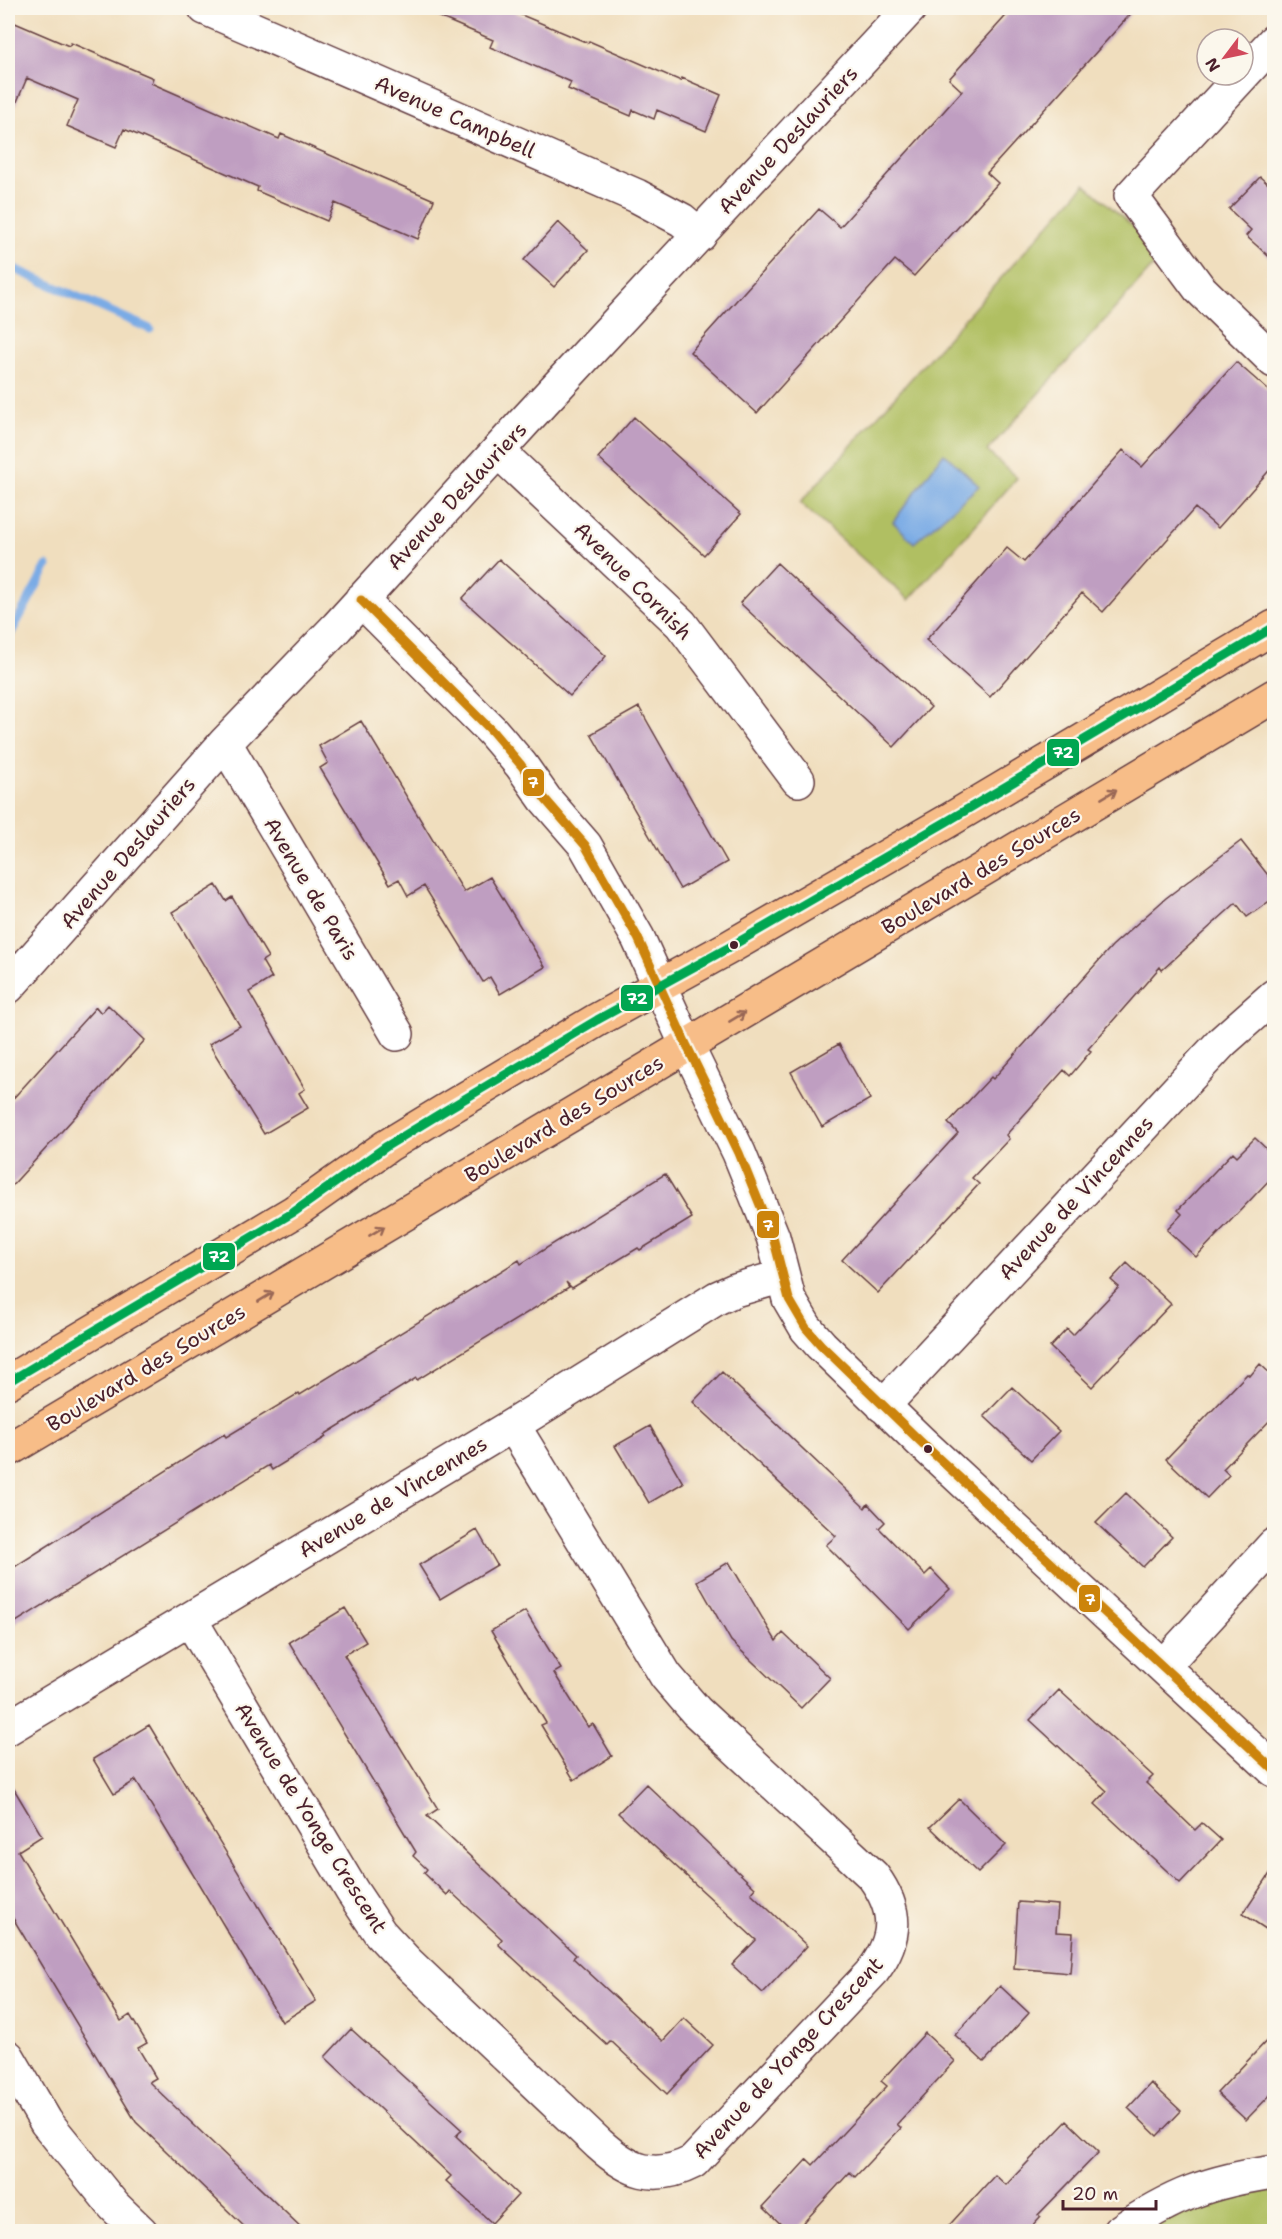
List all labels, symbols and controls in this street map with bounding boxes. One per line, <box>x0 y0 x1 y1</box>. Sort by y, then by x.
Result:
north arrow <box>1195 27 1255 87</box>
text: N <box>1200 54 1225 76</box>
street label: Avenue Deslauriers <box>712 60 864 220</box>
street label: Avenue Campbell <box>370 69 541 165</box>
street label: Avenue Deslauriers <box>381 416 533 576</box>
street label: Avenue Cornish <box>568 516 698 646</box>
line badge: 72 <box>1046 738 1080 767</box>
text: 72 <box>1052 742 1074 763</box>
line badge: 7 <box>522 768 545 797</box>
street label: Avenue Deslauriers <box>54 771 202 935</box>
text: 7 <box>527 772 539 793</box>
one-way arrow <box>1100 788 1117 800</box>
street label: Boulevard des Sources <box>876 800 1086 942</box>
street label: Avenue de Paris <box>257 812 365 966</box>
unlabelled marker <box>728 939 740 951</box>
line badge: 72 <box>620 984 654 1012</box>
text: 72 <box>626 988 648 1009</box>
one-way arrow <box>728 1010 745 1022</box>
street label: Boulevard des Sources <box>459 1048 669 1190</box>
street label: Avenue de Vincennes <box>992 1110 1160 1286</box>
line badge: 7 <box>756 1210 780 1239</box>
text: 7 <box>762 1215 774 1236</box>
one-way arrow <box>368 1225 385 1237</box>
line badge: 72 <box>202 1242 236 1271</box>
text: 72 <box>208 1246 230 1267</box>
one-way arrow <box>257 1291 274 1303</box>
street label: Boulevard des Sources <box>41 1297 251 1439</box>
street label: Avenue de Vincennes <box>293 1430 493 1564</box>
unlabelled marker <box>922 1443 934 1455</box>
line badge: 7 <box>1078 1584 1101 1613</box>
text: 7 <box>1084 1589 1096 1610</box>
street label: Avenue de Yonge Crescent <box>228 1697 394 1939</box>
street label: Avenue de Yonge Crescent <box>687 1951 889 2165</box>
scale bar <box>1063 2173 1156 2211</box>
text: 20 m <box>1072 2182 1118 2206</box>

